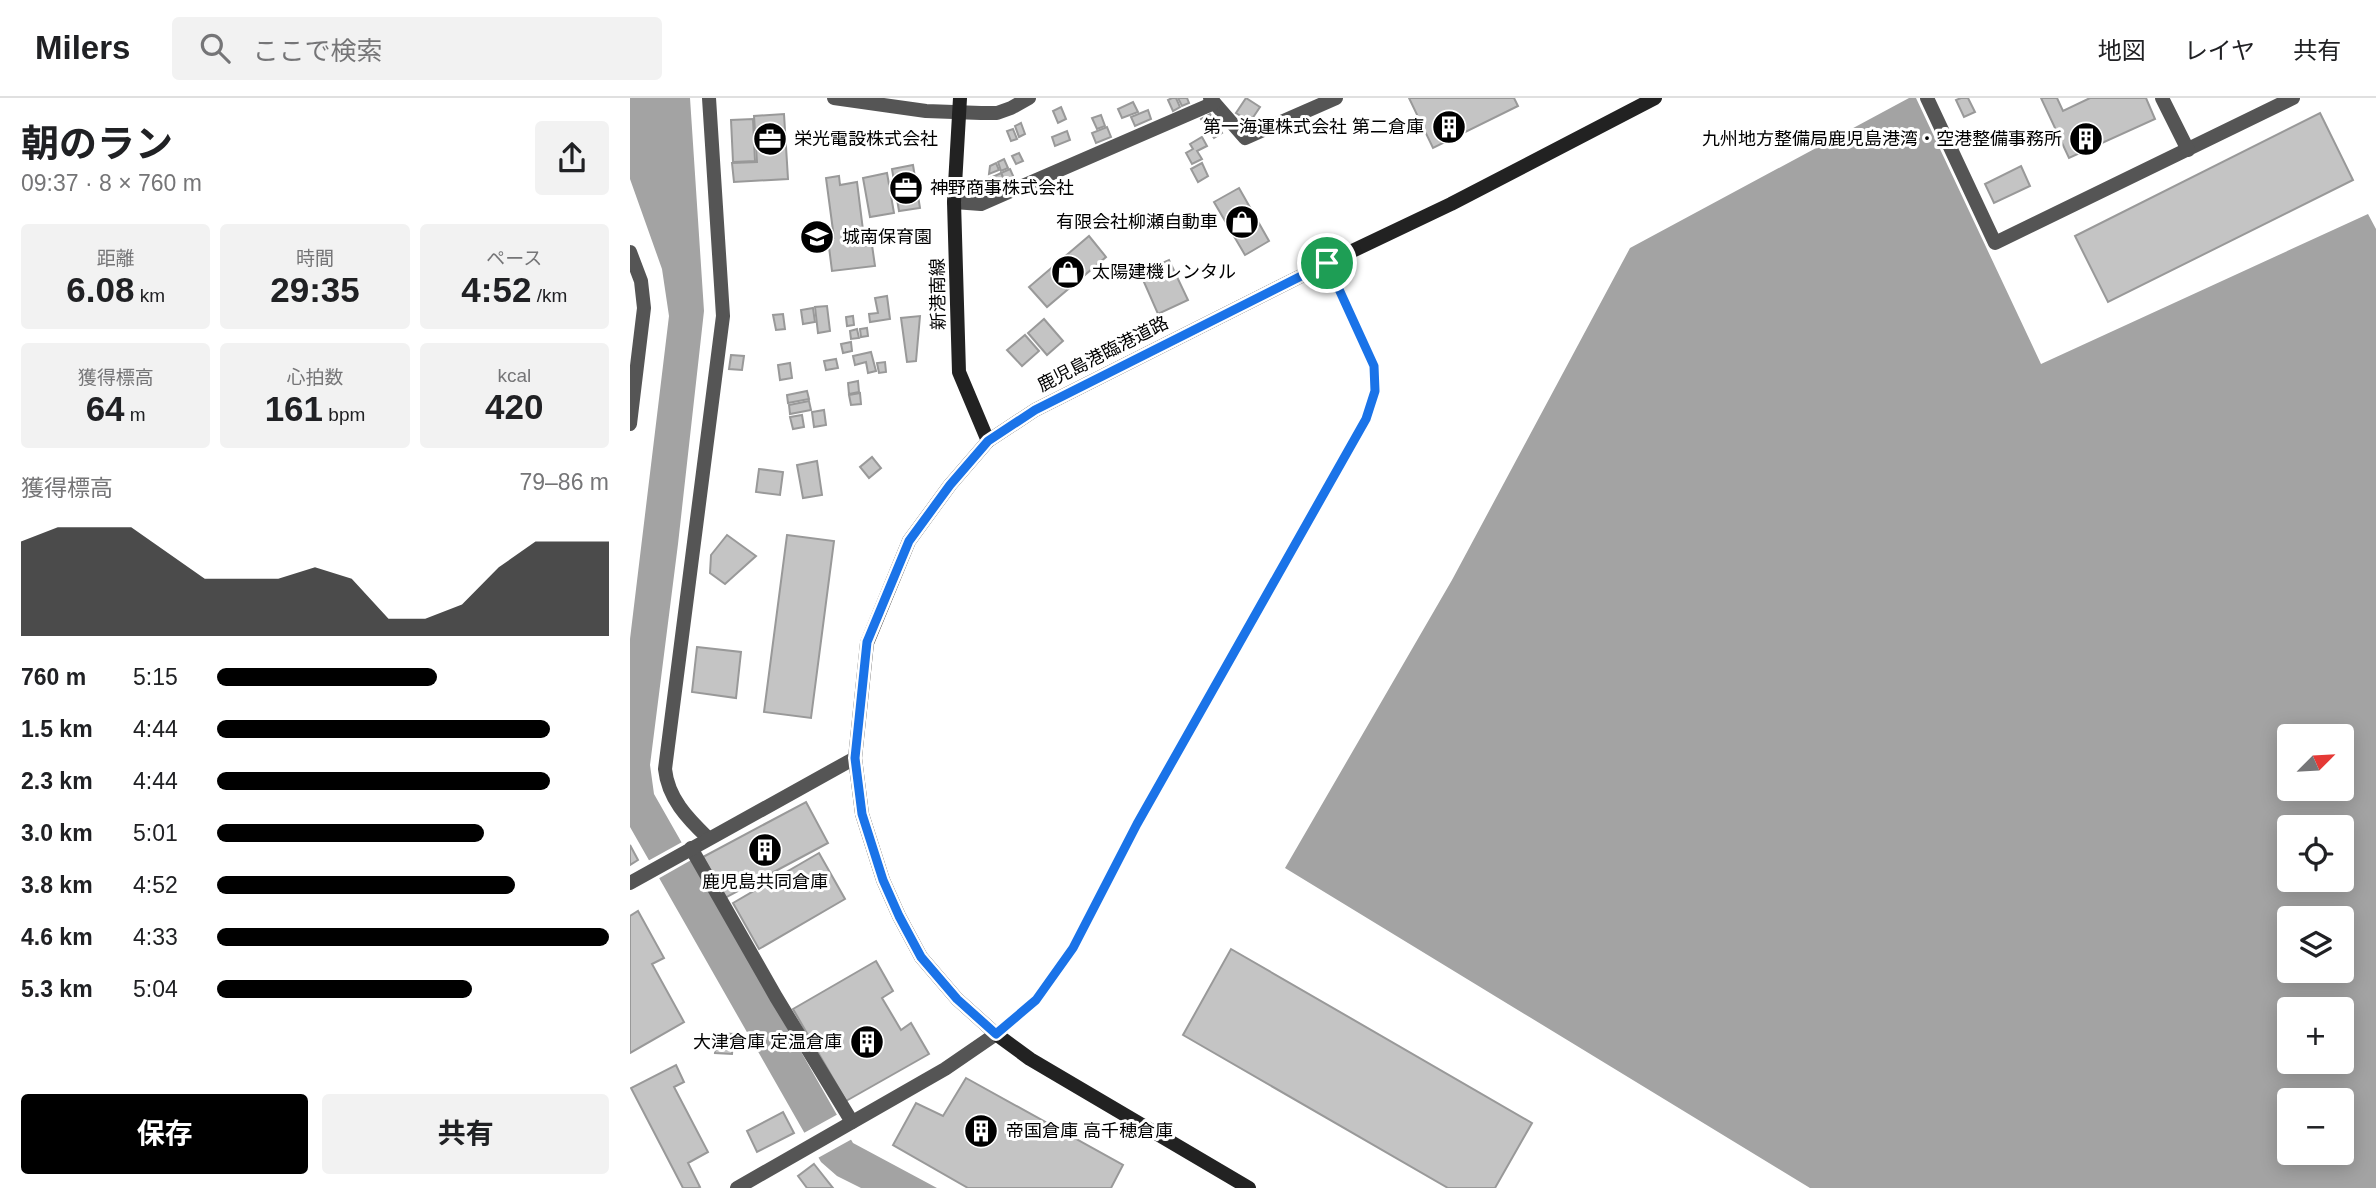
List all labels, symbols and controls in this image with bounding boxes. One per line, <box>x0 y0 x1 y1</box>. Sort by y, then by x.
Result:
search box <box>172 17 662 80</box>
text: Milers <box>35 29 130 66</box>
icon: search <box>196 29 234 67</box>
text: ここで検索 <box>252 36 382 66</box>
text: 地図 <box>2098 37 2146 64</box>
text: レイヤ <box>2184 37 2255 64</box>
text: 共有 <box>2293 37 2341 64</box>
building icon: 第一海運株式会社 第二倉庫 <box>1430 108 1468 146</box>
place label: 第一海運株式会社 第二倉庫 <box>1203 117 1424 137</box>
office icon: 栄光電設株式会社 <box>751 120 789 158</box>
building icon: 九州地方整備局鹿児島港湾・空港整備事務所 <box>2067 120 2105 158</box>
button: share <box>535 121 609 195</box>
text: 朝のラン <box>21 123 173 165</box>
place label: 栄光電設株式会社 <box>794 129 938 149</box>
place label: 九州地方整備局鹿児島港湾・空港整備事務所 <box>1702 129 2062 149</box>
office icon: 神野商事株式会社 <box>887 169 925 207</box>
text: 09:37 · 8 × 760 m <box>21 170 202 196</box>
place label: 神野商事株式会社 <box>930 178 1074 198</box>
shop icon: 有限会社柳瀬自動車 <box>1223 203 1261 241</box>
place label: 有限会社柳瀬自動車 <box>1056 212 1218 232</box>
school or university icon: 城南保育園 <box>798 218 836 256</box>
place label: 城南保育園 <box>842 227 932 247</box>
pin <box>1297 233 1357 293</box>
icon: arrive <box>1308 244 1346 282</box>
text: 距離 <box>97 248 135 269</box>
text: 時間 <box>296 248 334 269</box>
text: ペース <box>486 248 542 269</box>
shop icon: 太陽建機レンタル <box>1049 253 1087 291</box>
street label: 新港南線 <box>927 258 949 330</box>
place label: 太陽建機レンタル <box>1092 262 1236 282</box>
text: 6.08 <box>66 270 134 309</box>
text: 29:35 <box>270 270 360 309</box>
text: 4:52 <box>461 270 531 309</box>
text: km <box>134 285 165 306</box>
text: /km <box>531 285 567 306</box>
street label: 鹿児島港臨港道路 <box>1034 312 1172 396</box>
text: kcal <box>497 365 531 386</box>
text: 獲得標高 <box>78 367 154 388</box>
text: 心拍数 <box>286 367 344 388</box>
text: 420 <box>485 387 544 426</box>
text: 64 <box>86 389 125 428</box>
text: 161 <box>265 389 323 428</box>
text: m <box>125 404 146 425</box>
text: bpm <box>323 404 365 425</box>
text: 79–86 m <box>519 469 609 495</box>
text: 獲得標高 <box>21 475 113 501</box>
text: 760 m <box>21 664 86 690</box>
text: 5:15 <box>133 664 178 690</box>
text: 1.5 km <box>21 716 93 742</box>
text: 4:44 <box>133 716 178 742</box>
north arrow <box>2277 724 2354 802</box>
map controls <box>2277 724 2354 1165</box>
text: 2.3 km <box>21 768 93 794</box>
text: 4:44 <box>133 768 178 794</box>
button: locate <box>2277 815 2354 892</box>
text: 3.0 km <box>21 820 93 846</box>
text: 5:01 <box>133 820 178 846</box>
building icon: 鹿児島共同倉庫 <box>746 831 784 869</box>
text: 3.8 km <box>21 872 93 898</box>
text: 4:52 <box>133 872 178 898</box>
place label: 鹿児島共同倉庫 <box>702 872 828 892</box>
button: layers <box>2277 906 2354 983</box>
text: 4.6 km <box>21 924 93 950</box>
text: 4:33 <box>133 924 178 950</box>
text: 5.3 km <box>21 976 93 1002</box>
text: 5:04 <box>133 976 178 1002</box>
button: + <box>2277 997 2354 1074</box>
building icon: 大津倉庫 定温倉庫 <box>848 1023 886 1061</box>
place label: 大津倉庫 定温倉庫 <box>693 1032 842 1052</box>
button: − <box>2277 1088 2354 1165</box>
button: 保存 <box>21 1094 308 1174</box>
button: 共有 <box>322 1094 609 1174</box>
building icon: 帝国倉庫 高千穂倉庫 <box>962 1112 1000 1150</box>
place label: 帝国倉庫 高千穂倉庫 <box>1006 1121 1173 1141</box>

